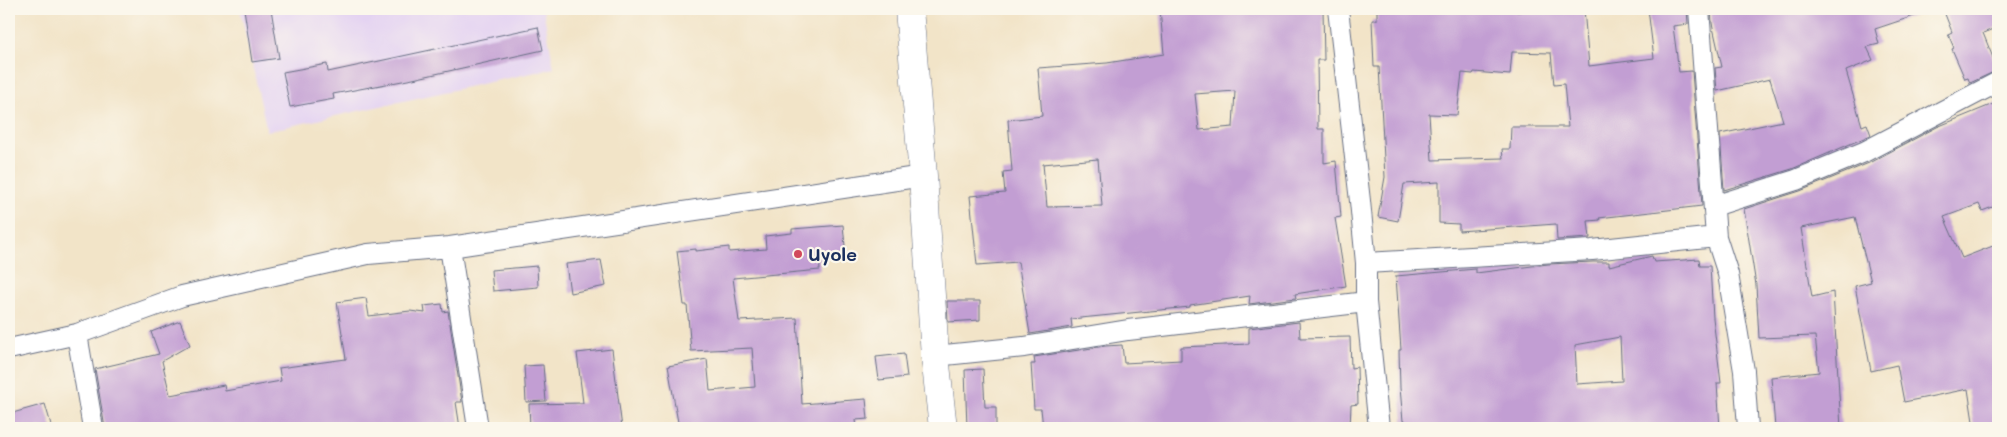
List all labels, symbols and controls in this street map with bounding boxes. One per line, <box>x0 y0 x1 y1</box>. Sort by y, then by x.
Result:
place label: Uyole <box>808 242 857 266</box>
marker: Uyole <box>792 248 804 260</box>

